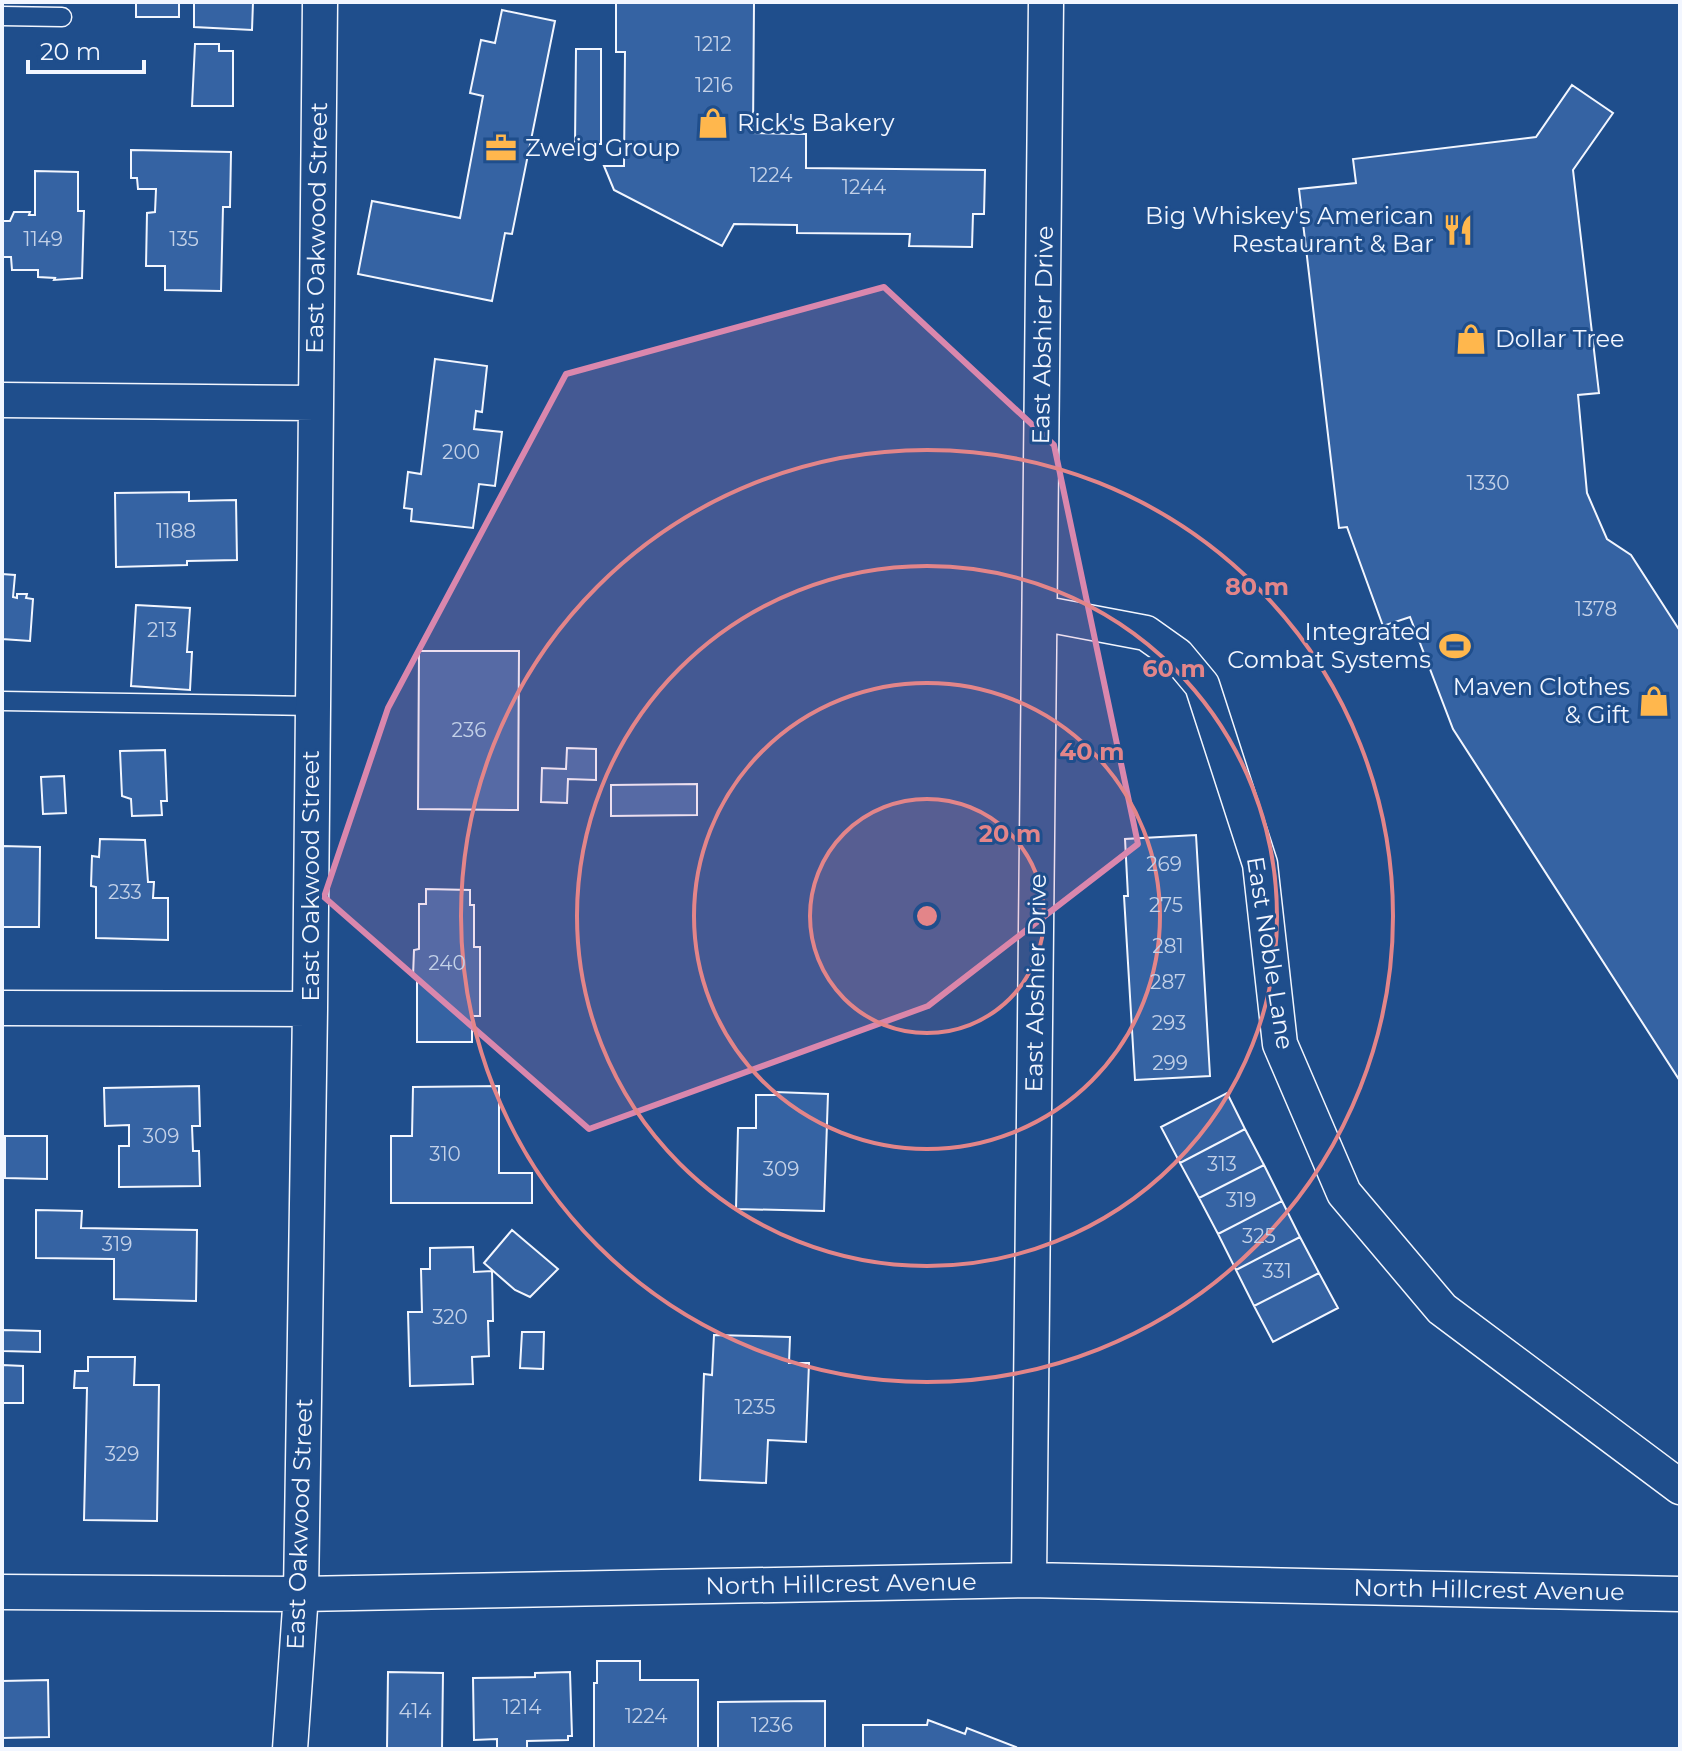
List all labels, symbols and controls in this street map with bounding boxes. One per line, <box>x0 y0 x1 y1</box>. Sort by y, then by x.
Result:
scale bar <box>28 24 144 74</box>
house number: 1212 <box>694 32 732 56</box>
text: 20 m <box>40 37 101 66</box>
house number: 1216 <box>695 73 733 97</box>
street label: East Oakwood Street <box>300 102 333 354</box>
shop icon: Rick's Bakery <box>696 106 730 140</box>
place label: Rick's Bakery <box>737 108 894 137</box>
office icon: Zweig Group <box>484 131 518 165</box>
place label: Zweig Group <box>525 133 680 162</box>
house number: 1224 <box>750 163 792 187</box>
house number: 1244 <box>842 175 886 199</box>
place label: Big Whiskey's American Restaurant & Bar <box>1145 201 1434 258</box>
restaurant icon: Big Whiskey's American Restaurant & Bar <box>1441 213 1475 247</box>
street label: East Abshier Drive <box>1026 225 1059 445</box>
house number: 1149 <box>23 227 63 251</box>
house number: 135 <box>169 227 199 251</box>
shop icon: Dollar Tree <box>1454 322 1488 356</box>
place label: Dollar Tree <box>1495 324 1625 353</box>
house number: 200 <box>442 440 480 464</box>
house number: 1330 <box>1467 471 1509 495</box>
house number: 1188 <box>156 519 196 543</box>
text: 80 m <box>1225 572 1289 601</box>
house number: 1378 <box>1575 597 1617 621</box>
place label: Integrated Combat Systems <box>1227 617 1431 674</box>
house number: 213 <box>147 618 177 642</box>
sports icon: Integrated Combat Systems <box>1438 629 1472 663</box>
text: 60 m <box>1142 654 1206 683</box>
place label: Maven Clothes & Gift <box>1453 672 1630 729</box>
shop icon: Maven Clothes & Gift <box>1637 684 1671 718</box>
house number: 236 <box>452 718 486 742</box>
text: 40 m <box>1060 737 1124 766</box>
street label: East Oakwood Street <box>296 750 325 1002</box>
text: 20 m <box>979 819 1041 848</box>
house number: 269 <box>1146 852 1182 876</box>
street label: East Noble Lane <box>1241 854 1300 1051</box>
street label: East Abshier Drive <box>1019 873 1052 1093</box>
house number: 233 <box>108 880 142 904</box>
house number: 275 <box>1149 893 1183 917</box>
centre of rings <box>913 902 941 930</box>
house number: 281 <box>1152 934 1184 958</box>
house number: 240 <box>428 951 466 975</box>
house number: 287 <box>1150 970 1186 994</box>
house number: 293 <box>1152 1011 1186 1035</box>
house number: 299 <box>1152 1051 1188 1075</box>
house number: 309 <box>143 1124 179 1148</box>
house number: 310 <box>429 1142 461 1166</box>
house number: 313 <box>1207 1152 1237 1176</box>
house number: 309 <box>763 1157 799 1181</box>
house number: 319 <box>1226 1188 1256 1212</box>
house number: 325 <box>1242 1224 1276 1248</box>
house number: 319 <box>102 1232 132 1256</box>
house number: 331 <box>1262 1259 1292 1283</box>
house number: 320 <box>432 1305 468 1329</box>
house number: 1235 <box>735 1395 775 1419</box>
street label: East Oakwood Street <box>281 1397 318 1650</box>
house number: 329 <box>105 1442 139 1466</box>
street label: North Hillcrest Avenue <box>705 1567 977 1600</box>
street label: North Hillcrest Avenue <box>1353 1573 1625 1606</box>
house number: 1214 <box>502 1695 542 1719</box>
house number: 414 <box>398 1699 432 1723</box>
house number: 1224 <box>625 1704 667 1728</box>
house number: 1236 <box>751 1713 793 1737</box>

